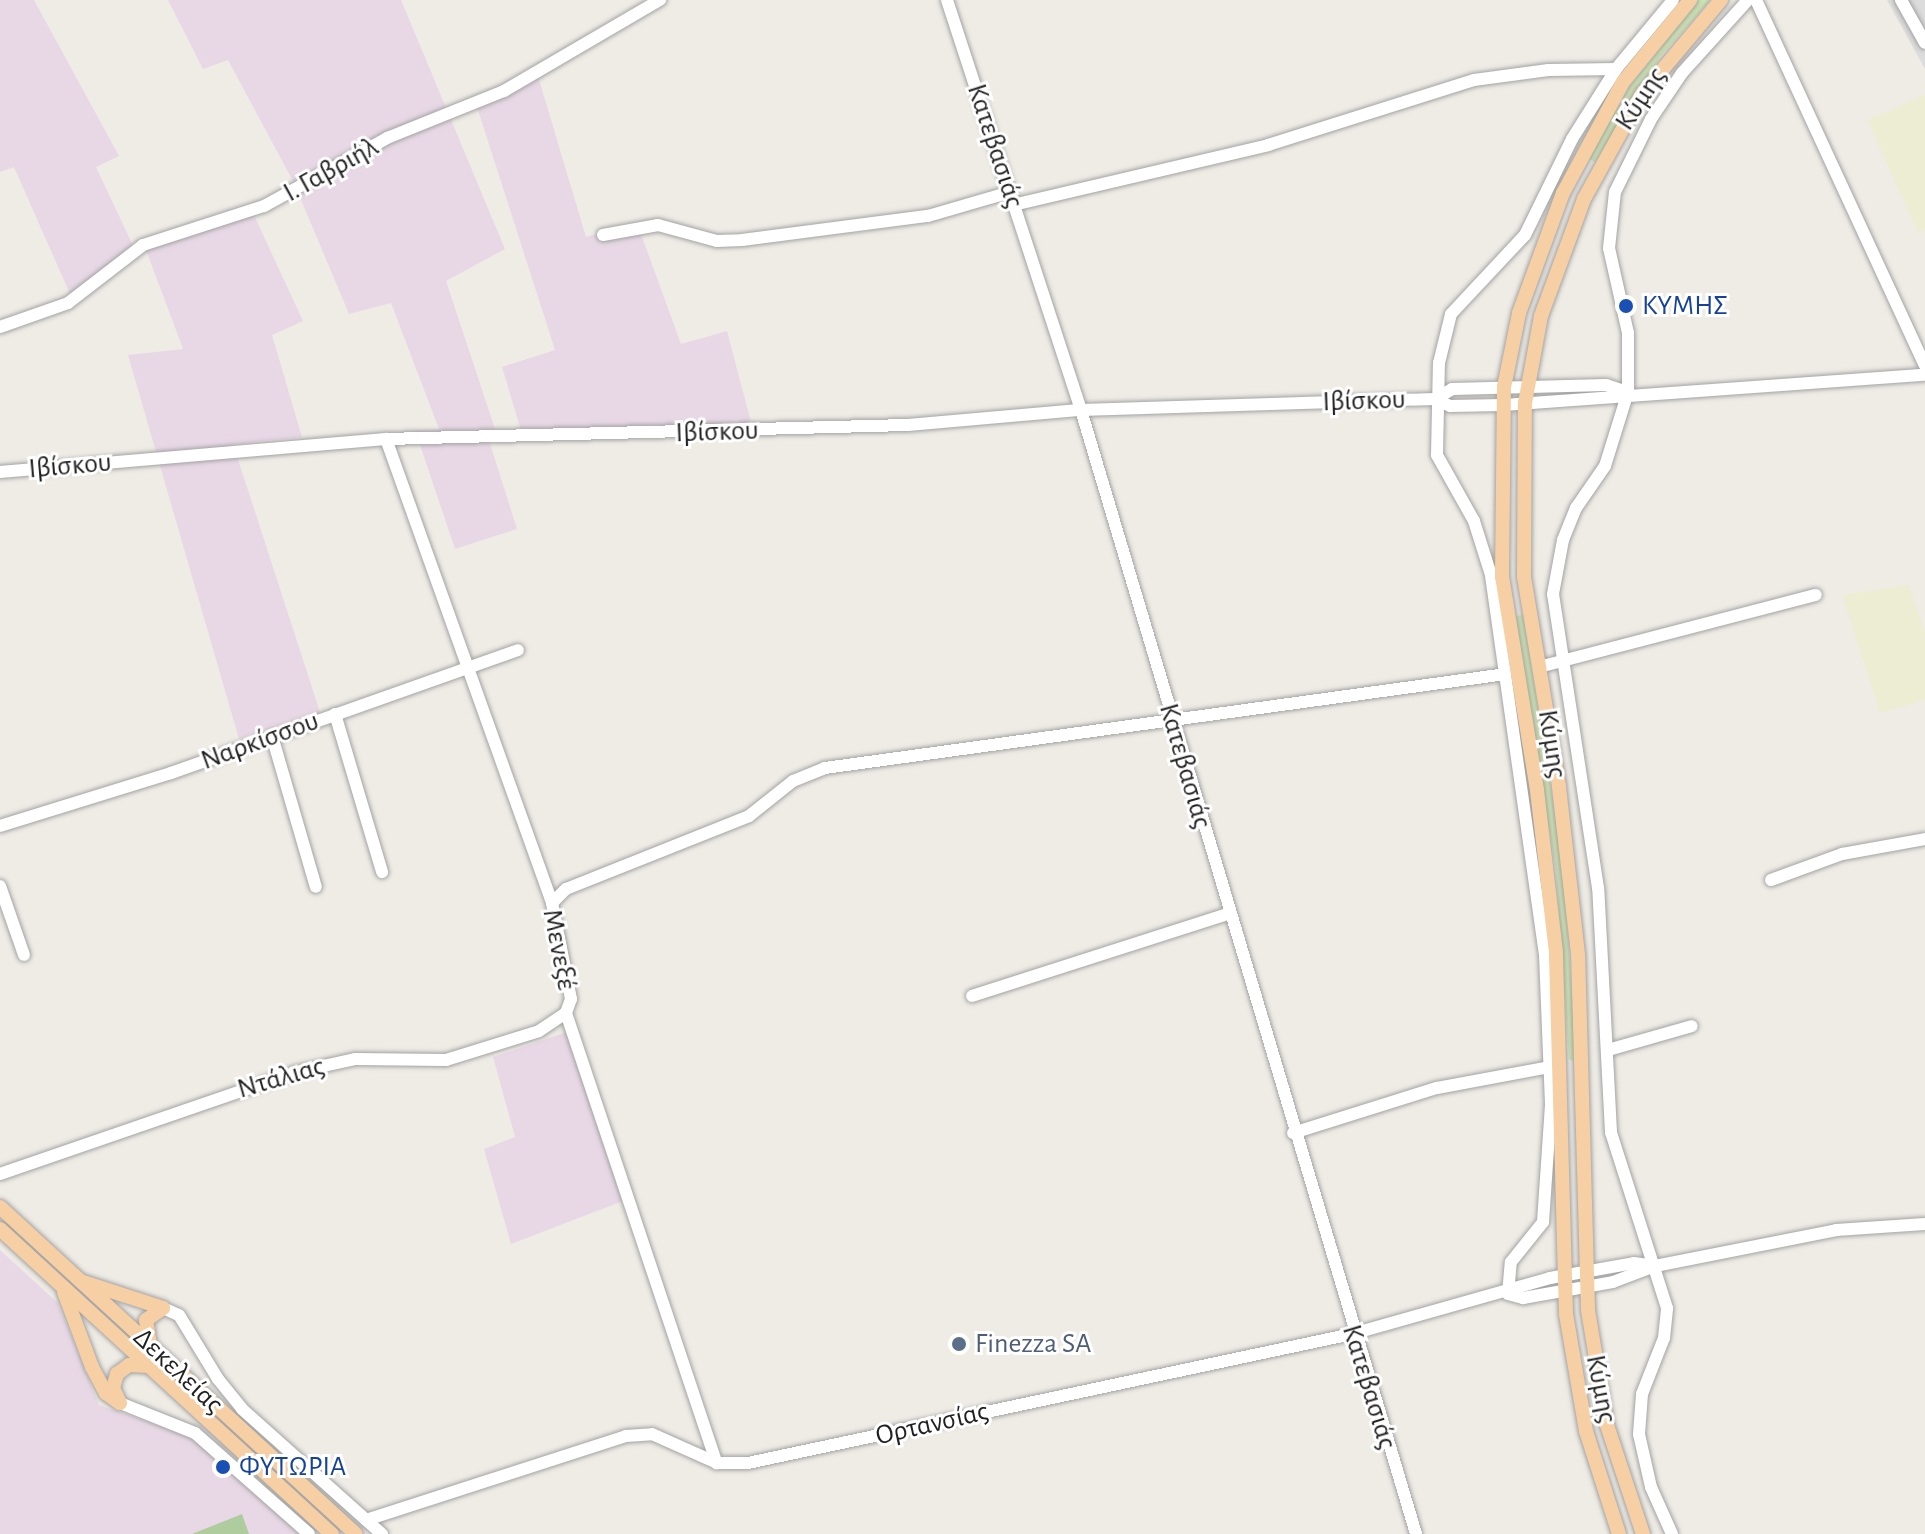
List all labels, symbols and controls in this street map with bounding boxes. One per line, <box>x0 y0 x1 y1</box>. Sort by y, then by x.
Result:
street label: Κύμης <box>1608 61 1674 137</box>
street label: Κατεβασιάς <box>959 80 1031 212</box>
street label: Ι. Γαβριήλ <box>278 130 384 210</box>
place label: ΚΥΜΗΣ <box>1642 289 1728 323</box>
marker: ΚΥΜΗΣ <box>1617 297 1635 315</box>
street label: Ιβίσκου <box>1322 383 1406 419</box>
street label: Ιβίσκου <box>675 414 759 450</box>
street label: Ιβίσκου <box>27 446 113 486</box>
street label: Κατεβασιάς <box>1151 700 1219 832</box>
street label: Ναρκίσσου <box>197 704 323 778</box>
street label: Κύμης <box>1530 707 1574 781</box>
street label: Μενεξέ <box>535 907 583 993</box>
street label: Ντάλιας <box>234 1050 328 1106</box>
street label: Δεκελείας <box>126 1321 230 1421</box>
street label: Κατεβασιάς <box>1334 1321 1404 1453</box>
place label: Finezza SA <box>975 1327 1091 1361</box>
marker: Finezza SA <box>950 1335 968 1353</box>
street label: Κύμης <box>1578 1352 1624 1426</box>
street label: Ορτανσίας <box>872 1395 992 1453</box>
place label: ΦΥΤΩΡΙΑ <box>239 1450 346 1484</box>
marker: ΦΥΤΩΡΙΑ <box>214 1458 232 1476</box>

